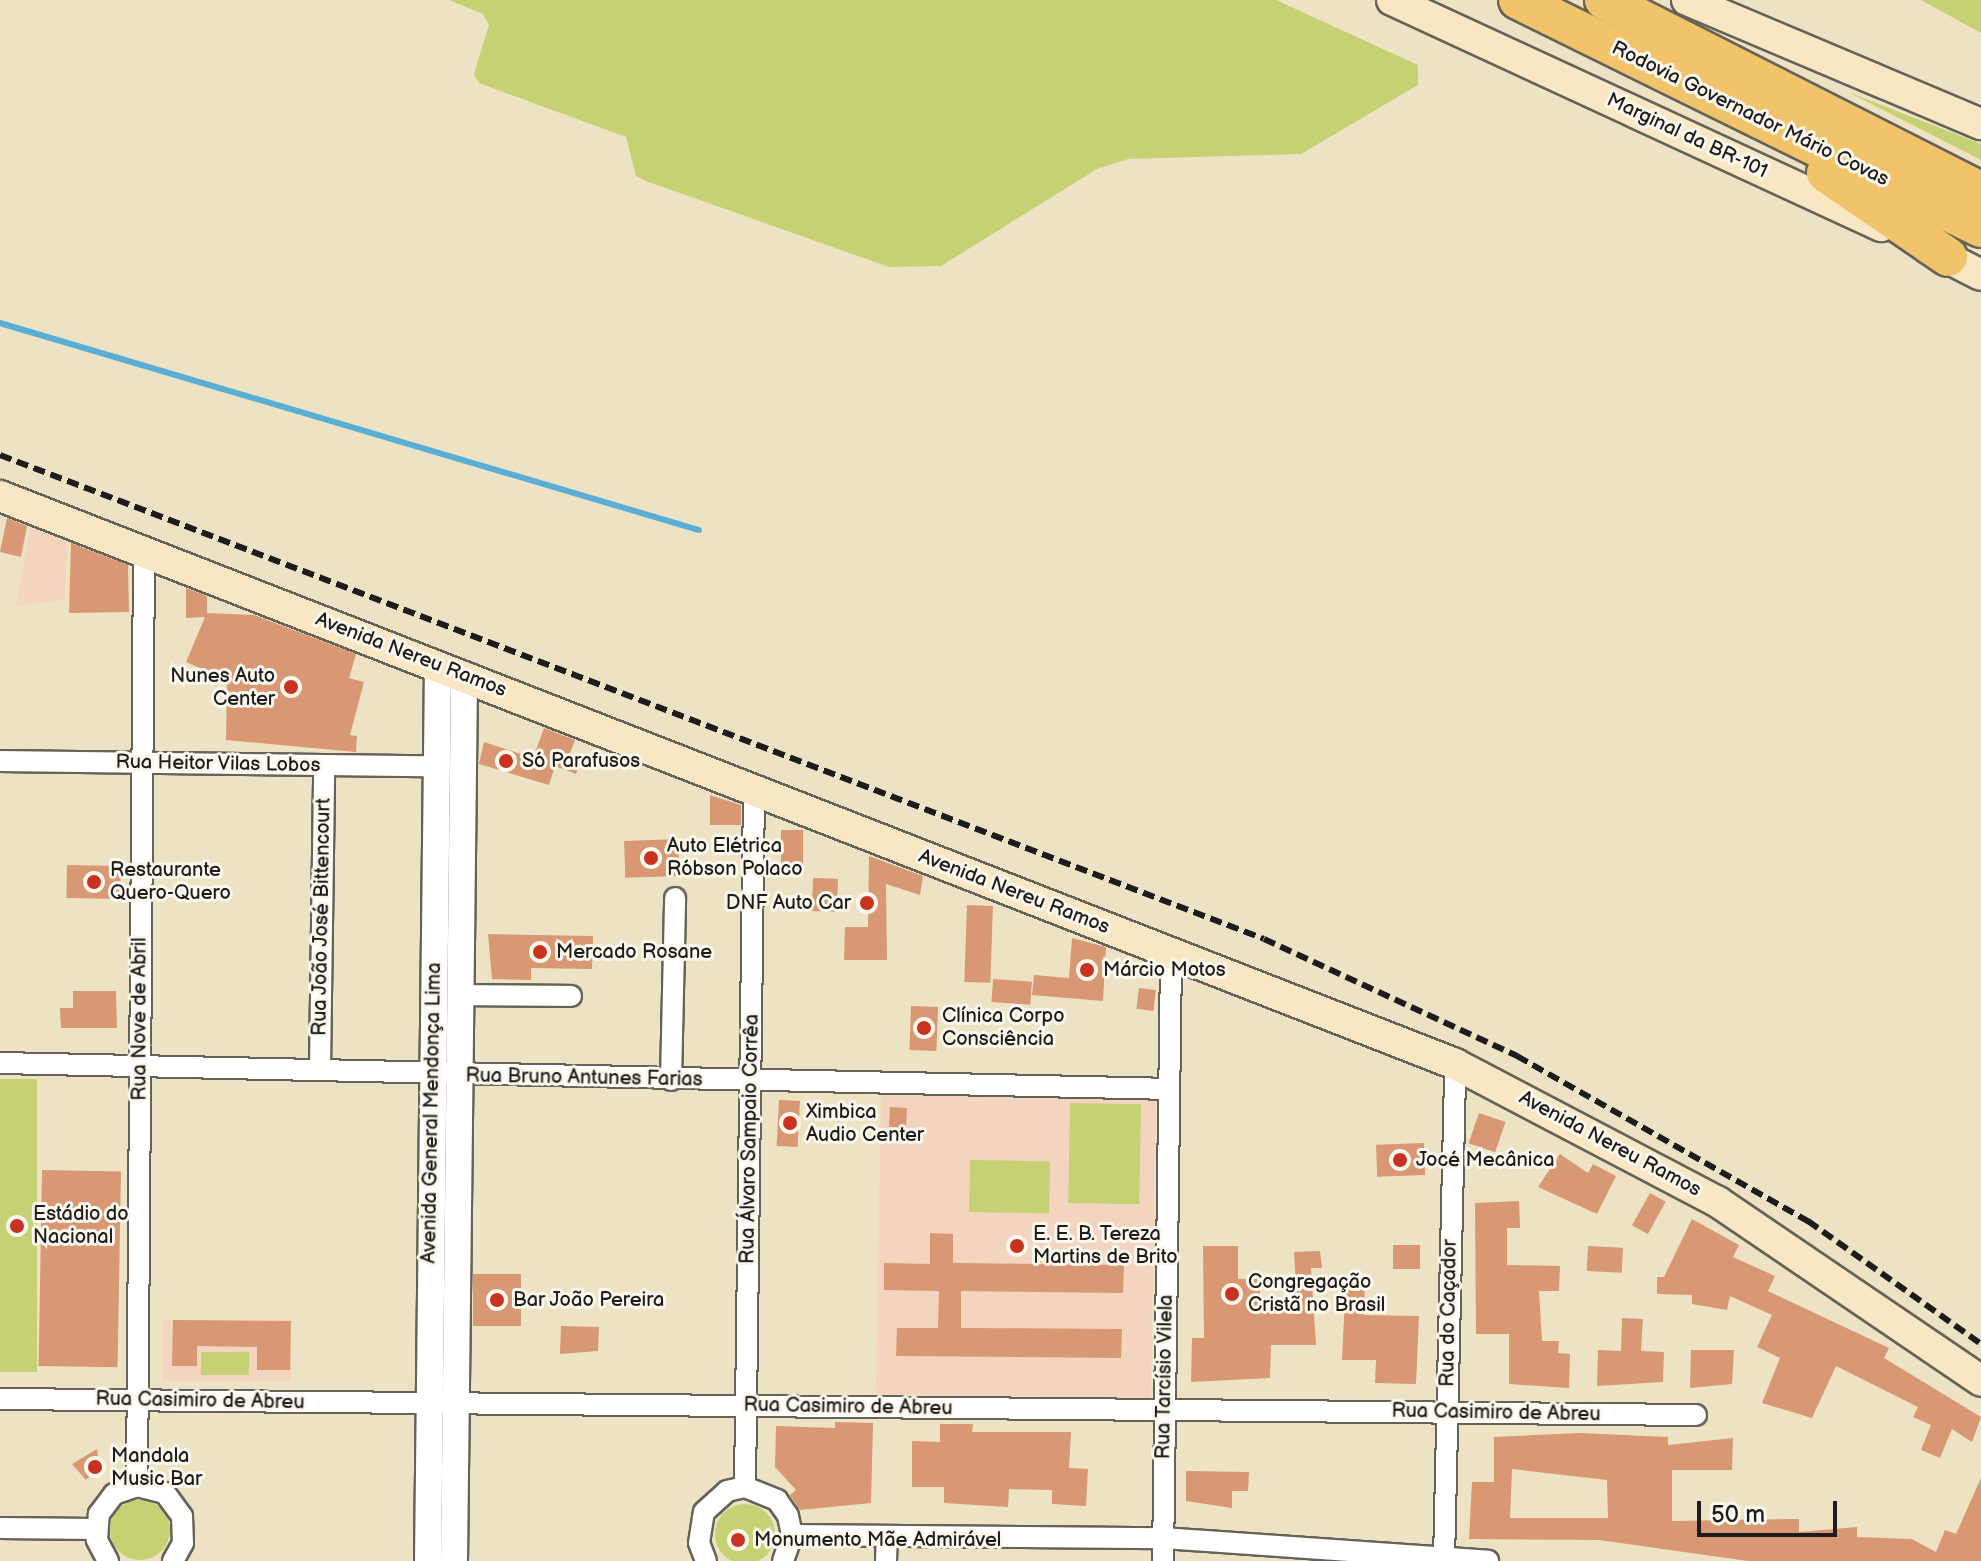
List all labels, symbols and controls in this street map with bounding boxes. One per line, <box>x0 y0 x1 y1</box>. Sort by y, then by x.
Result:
street label: Rodovia Governador Mário Covas <box>1608 36 1892 192</box>
street label: Marginal da BR-101 <box>1603 88 1771 184</box>
street label: Avenida Nereu Ramos <box>312 608 510 702</box>
place label: Nunes Auto Center <box>170 664 275 711</box>
marker: Nunes Auto Center <box>282 678 300 696</box>
place label: Só Parafusos <box>522 749 640 773</box>
street label: Rua Heitor Vilas Lobos <box>115 750 321 778</box>
marker: Só Parafusos <box>497 752 515 770</box>
street label: Rua João José Bittencourt <box>308 797 336 1037</box>
place label: Auto Elétrica Róbson Polaco <box>667 834 803 881</box>
street label: Avenida Nereu Ramos <box>915 845 1113 939</box>
marker: Auto Elétrica Róbson Polaco <box>642 849 660 867</box>
place label: Restaurante Quero-Quero <box>110 858 231 905</box>
marker: Restaurante Quero-Quero <box>85 873 103 891</box>
place label: DNF Auto Car <box>726 891 851 915</box>
marker: DNF Auto Car <box>858 894 876 912</box>
street label: Rua Nove de Abril <box>128 937 152 1101</box>
place label: Mercado Rosane <box>556 940 712 964</box>
marker: Mercado Rosane <box>531 943 549 961</box>
place label: Márcio Motos <box>1103 958 1226 982</box>
marker: Márcio Motos <box>1078 961 1096 979</box>
street label: Avenida General Mendonça Lima <box>417 962 447 1264</box>
place label: Clínica Corpo Consciência <box>942 1004 1064 1051</box>
street label: Rua Álvaro Sampaio Corrêa <box>736 1014 764 1264</box>
marker: Clínica Corpo Consciência <box>913 1017 935 1039</box>
street label: Rua Bruno Antunes Farias <box>465 1064 703 1092</box>
street label: Avenida Nereu Ramos <box>1515 1086 1705 1202</box>
place label: Ximbica Audio Center <box>806 1100 924 1147</box>
marker: Ximbica Audio Center <box>781 1114 799 1132</box>
place label: Jocé Mecânica <box>1416 1148 1554 1172</box>
marker: Jocé Mecânica <box>1391 1151 1409 1169</box>
place label: Estádio do Nacional <box>33 1202 129 1249</box>
marker: Estádio do Nacional <box>8 1217 26 1235</box>
place label: E. E. B. Tereza Martins de Brito <box>1033 1222 1178 1269</box>
marker: E. E. B. Tereza Martins de Brito <box>1008 1237 1026 1255</box>
street label: Rua do Caçador <box>1436 1239 1462 1387</box>
place label: Congregação Cristã no Brasil <box>1248 1270 1385 1317</box>
marker: Congregação Cristã no Brasil <box>1223 1285 1241 1303</box>
place label: Bar João Pereira <box>513 1288 665 1312</box>
marker: Bar João Pereira <box>488 1291 506 1309</box>
street label: Rua Tarcísio Vilela <box>1152 1294 1178 1460</box>
street label: Rua Casimiro de Abreu <box>95 1387 305 1415</box>
street label: Rua Casimiro de Abreu <box>743 1393 953 1421</box>
street label: Rua Casimiro de Abreu <box>1391 1399 1601 1427</box>
place label: Mandala Music Bar <box>111 1444 202 1491</box>
marker: Mandala Music Bar <box>86 1458 104 1476</box>
scale bar <box>1701 1485 1841 1535</box>
text: 50 m <box>1711 1500 1765 1529</box>
place label: Monumento Mãe Admirável <box>754 1528 1001 1552</box>
marker: Monumento Mãe Admirável <box>729 1531 747 1549</box>

